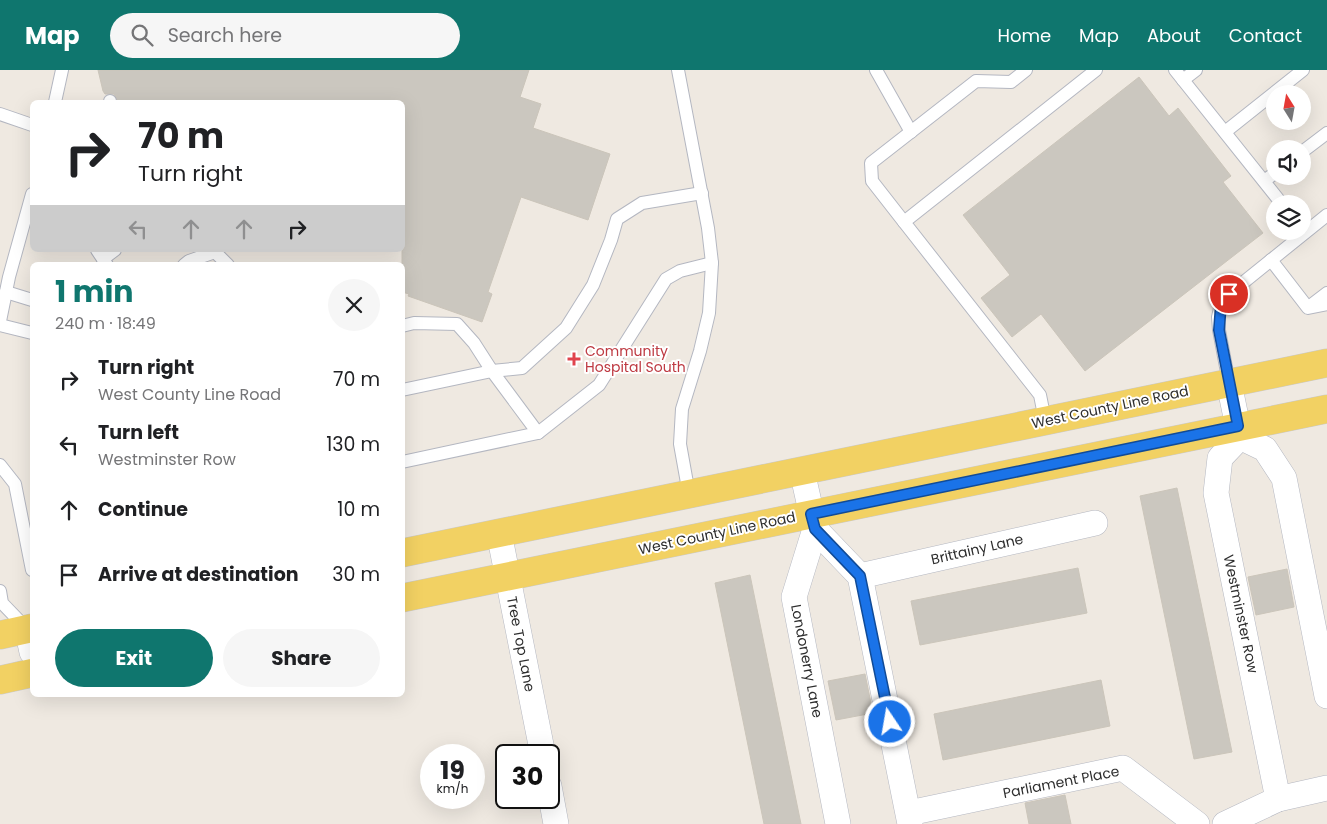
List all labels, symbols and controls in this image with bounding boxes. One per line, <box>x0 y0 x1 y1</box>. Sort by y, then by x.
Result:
search box <box>110 13 460 58</box>
text: Map <box>25 19 80 52</box>
icon: search <box>128 21 156 49</box>
text: Search here <box>168 22 282 49</box>
text: Home <box>997 23 1051 48</box>
text: Map <box>1079 23 1119 48</box>
text: About <box>1147 23 1201 48</box>
text: Contact <box>1229 23 1302 48</box>
north arrow <box>1266 85 1311 130</box>
map controls <box>1266 85 1311 240</box>
text: 70 m <box>138 111 224 160</box>
icon: right <box>55 120 120 185</box>
button: sound <box>1266 140 1311 185</box>
text: Turn right <box>138 158 243 189</box>
button: layers <box>1266 195 1311 240</box>
icon: left <box>124 215 152 243</box>
icon: ahead <box>177 215 205 243</box>
icon: ahead <box>230 215 258 243</box>
icon: right <box>283 215 311 243</box>
text: 1 min <box>55 270 133 313</box>
pin <box>1208 273 1250 315</box>
button: close <box>328 279 380 331</box>
icon: arrive <box>1215 280 1243 308</box>
text: 240 m · 18:49 <box>55 312 156 335</box>
place label: Community Hospital South <box>585 341 686 377</box>
marker: Community Hospital South <box>567 352 581 366</box>
text: Turn right <box>98 354 194 381</box>
icon: right <box>55 366 83 394</box>
text: 70 m <box>333 366 380 393</box>
street label: West County Line Road <box>1030 381 1190 433</box>
text: West County Line Road <box>98 383 281 406</box>
text: Turn left <box>98 419 179 446</box>
icon: left <box>55 431 83 459</box>
text: 130 m <box>326 431 380 458</box>
text: Westminster Row <box>98 448 236 471</box>
icon: ahead <box>55 496 83 524</box>
text: Continue <box>98 496 188 523</box>
text: 10 m <box>337 496 380 523</box>
street label: West County Line Road <box>637 507 797 559</box>
street label: Brittainy Lane <box>929 529 1025 569</box>
street label: Westminster Row <box>1219 553 1263 676</box>
icon: arrive <box>55 561 83 589</box>
text: Arrive at destination <box>98 561 299 588</box>
text: 30 m <box>332 561 380 588</box>
street label: Tree Top Lane <box>502 595 540 694</box>
street label: Londonerry Lane <box>786 603 828 720</box>
button: Exit <box>55 629 213 687</box>
button: Share <box>223 629 380 687</box>
position arrow <box>863 695 915 747</box>
speed limit sign: 30 <box>495 744 560 809</box>
text: 19 <box>440 753 465 788</box>
street label: Parliament Place <box>1001 761 1121 803</box>
text: km/h <box>437 780 468 797</box>

